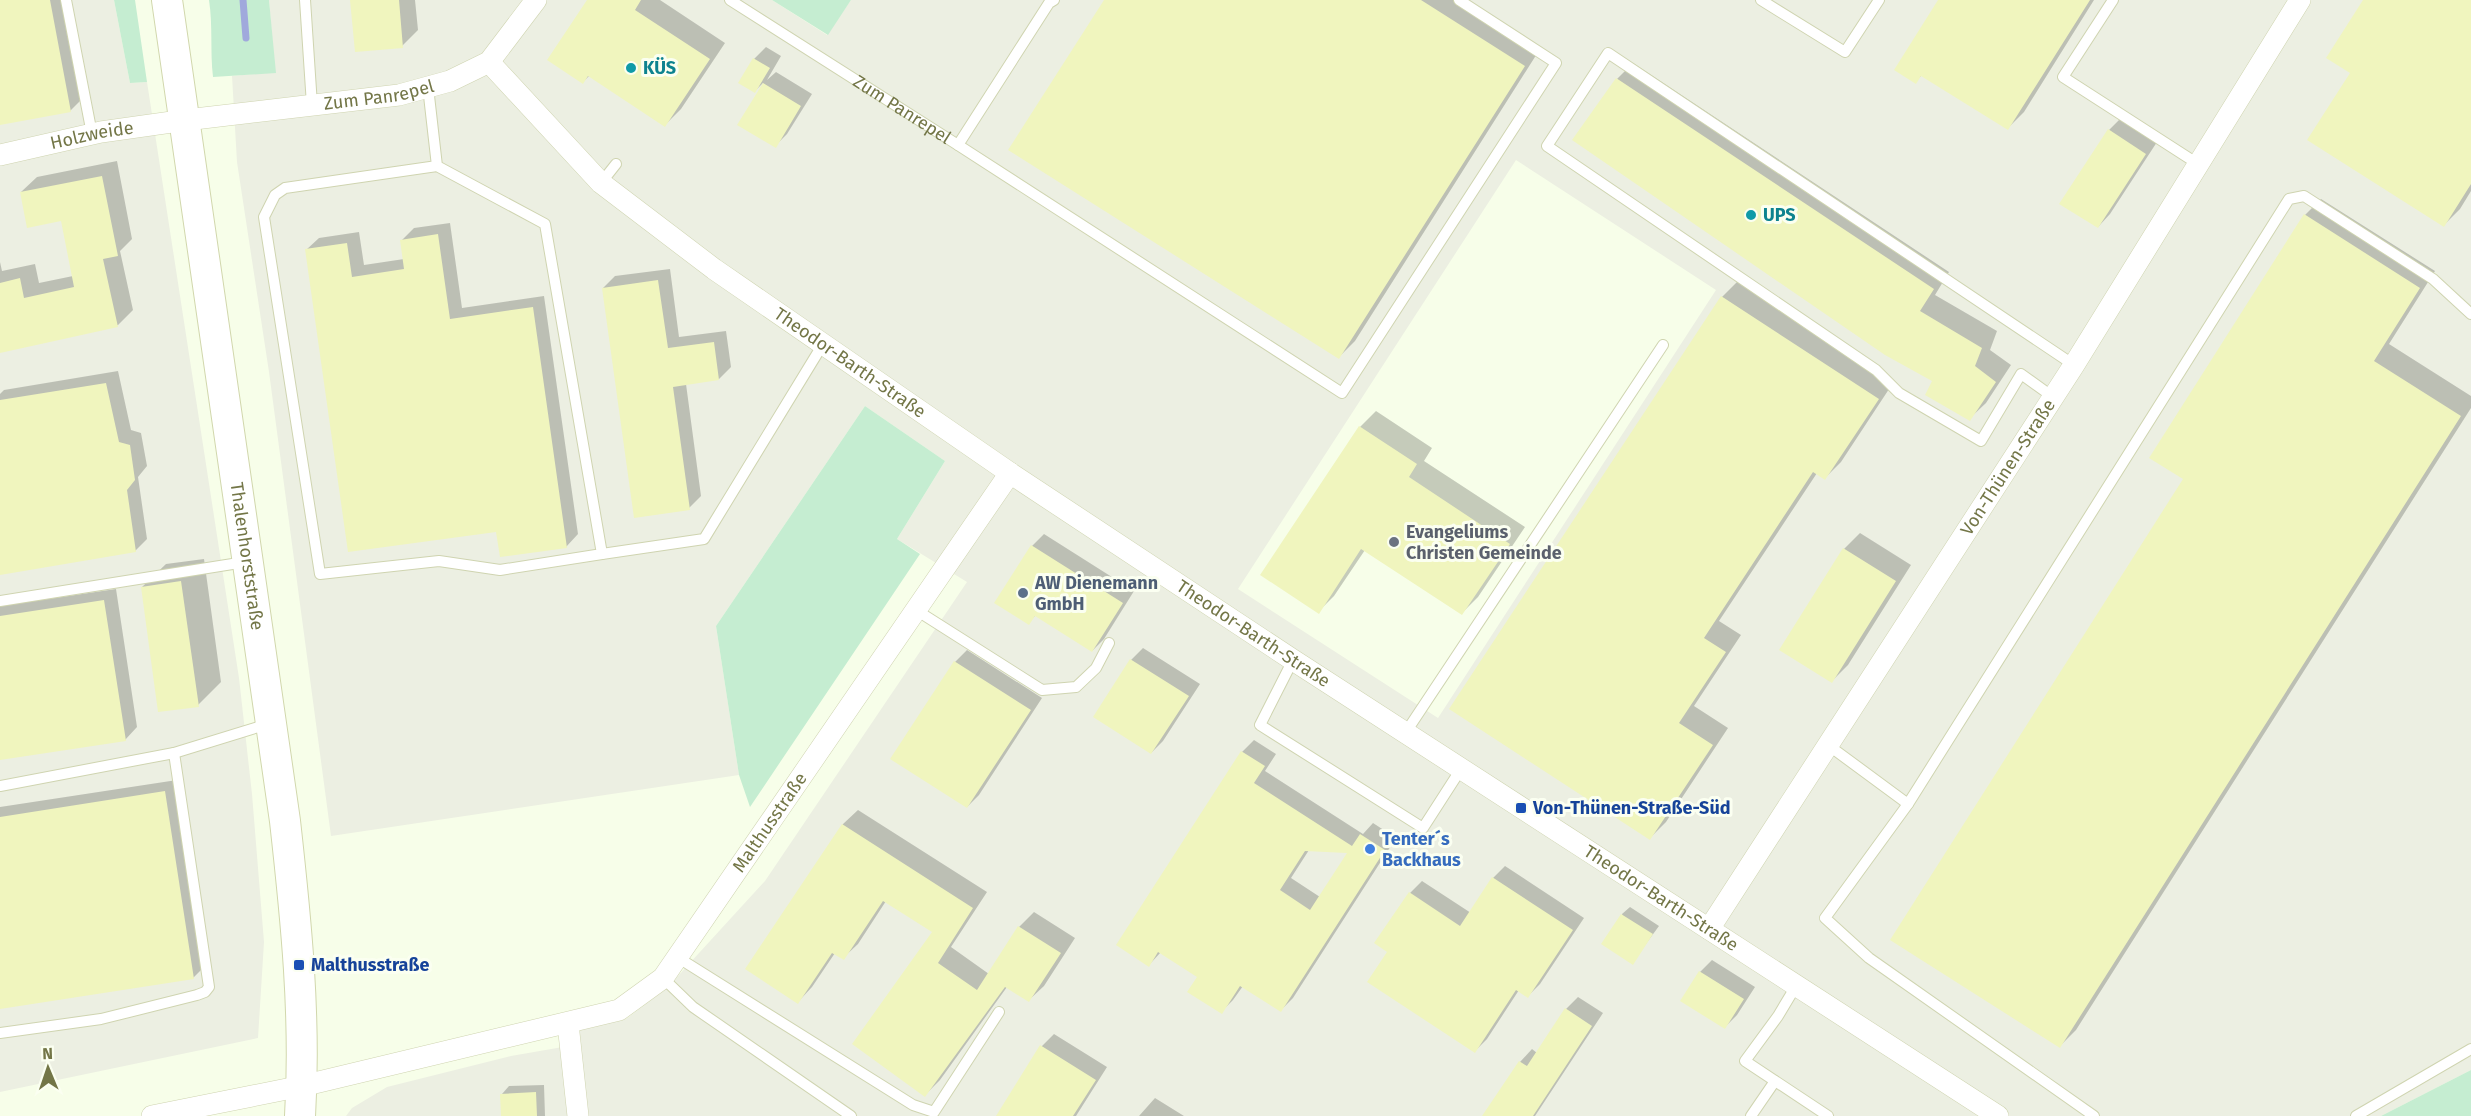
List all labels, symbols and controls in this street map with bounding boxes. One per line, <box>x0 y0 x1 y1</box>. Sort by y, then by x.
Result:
place label: KÜS <box>643 57 676 79</box>
marker: KÜS <box>624 61 638 75</box>
street label: Zum Panrepel <box>849 70 955 149</box>
street label: Zum Panrepel <box>323 75 437 115</box>
street label: Holzweide <box>48 117 135 154</box>
place label: UPS <box>1763 204 1796 226</box>
marker: UPS <box>1744 208 1758 222</box>
street label: Theodor-Barth-Straße <box>770 303 930 423</box>
street label: Von-Thünen-Straße <box>1956 395 2060 539</box>
street label: Thalenhorststraße <box>225 481 268 632</box>
place label: Evangeliums Christen Gemeinde <box>1406 521 1562 564</box>
marker: Evangeliums Christen Gemeinde <box>1387 535 1401 549</box>
place label: AW Dienemann GmbH <box>1034 572 1158 615</box>
street label: Theodor-Barth-Straße <box>1172 575 1334 692</box>
marker: AW Dienemann GmbH <box>1016 586 1030 600</box>
street label: Malthusstraße <box>728 768 812 877</box>
place label: Von-Thünen-Straße-Süd <box>1532 797 1731 819</box>
marker: Von-Thünen-Straße-Süd <box>1514 801 1528 815</box>
place label: Tenter´s Backhaus <box>1382 828 1461 871</box>
street label: Theodor-Barth-Straße <box>1580 840 1742 956</box>
marker: Tenter´s Backhaus <box>1363 842 1377 856</box>
place label: Malthusstraße <box>311 954 429 976</box>
marker: Malthusstraße <box>292 958 306 972</box>
north arrow <box>18 1038 78 1098</box>
text: N <box>42 1044 53 1063</box>

